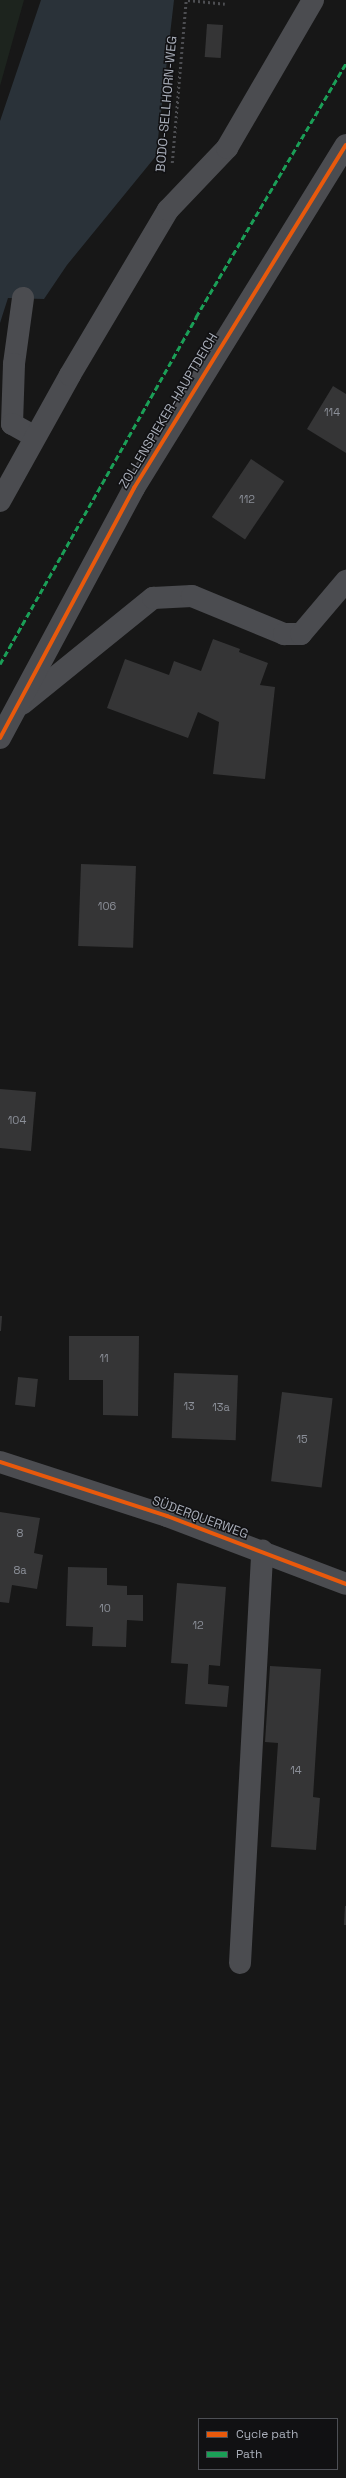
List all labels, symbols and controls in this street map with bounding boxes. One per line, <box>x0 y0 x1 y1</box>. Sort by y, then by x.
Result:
street label: BODO-SELLHORN-WEG <box>153 35 181 173</box>
street label: ZOLLENSPIEKER-HAUPTDEICH <box>116 331 222 491</box>
house number: 114 <box>324 405 340 419</box>
house number: 112 <box>239 492 255 506</box>
house number: 106 <box>98 899 116 913</box>
house number: 104 <box>8 1113 26 1127</box>
house number: 11 <box>99 1351 109 1365</box>
house number: 13 <box>183 1399 195 1413</box>
house number: 13a <box>212 1400 230 1414</box>
house number: 15 <box>296 1432 308 1446</box>
street label: SÜDERQUERWEG <box>150 1493 250 1543</box>
house number: 8 <box>17 1526 23 1540</box>
house number: 8a <box>13 1563 27 1577</box>
house number: 10 <box>99 1601 111 1615</box>
house number: 12 <box>192 1618 204 1632</box>
house number: 14 <box>290 1763 302 1777</box>
legend <box>198 2418 338 2470</box>
text: Cycle path <box>236 2426 298 2442</box>
text: Path <box>236 2446 262 2462</box>

